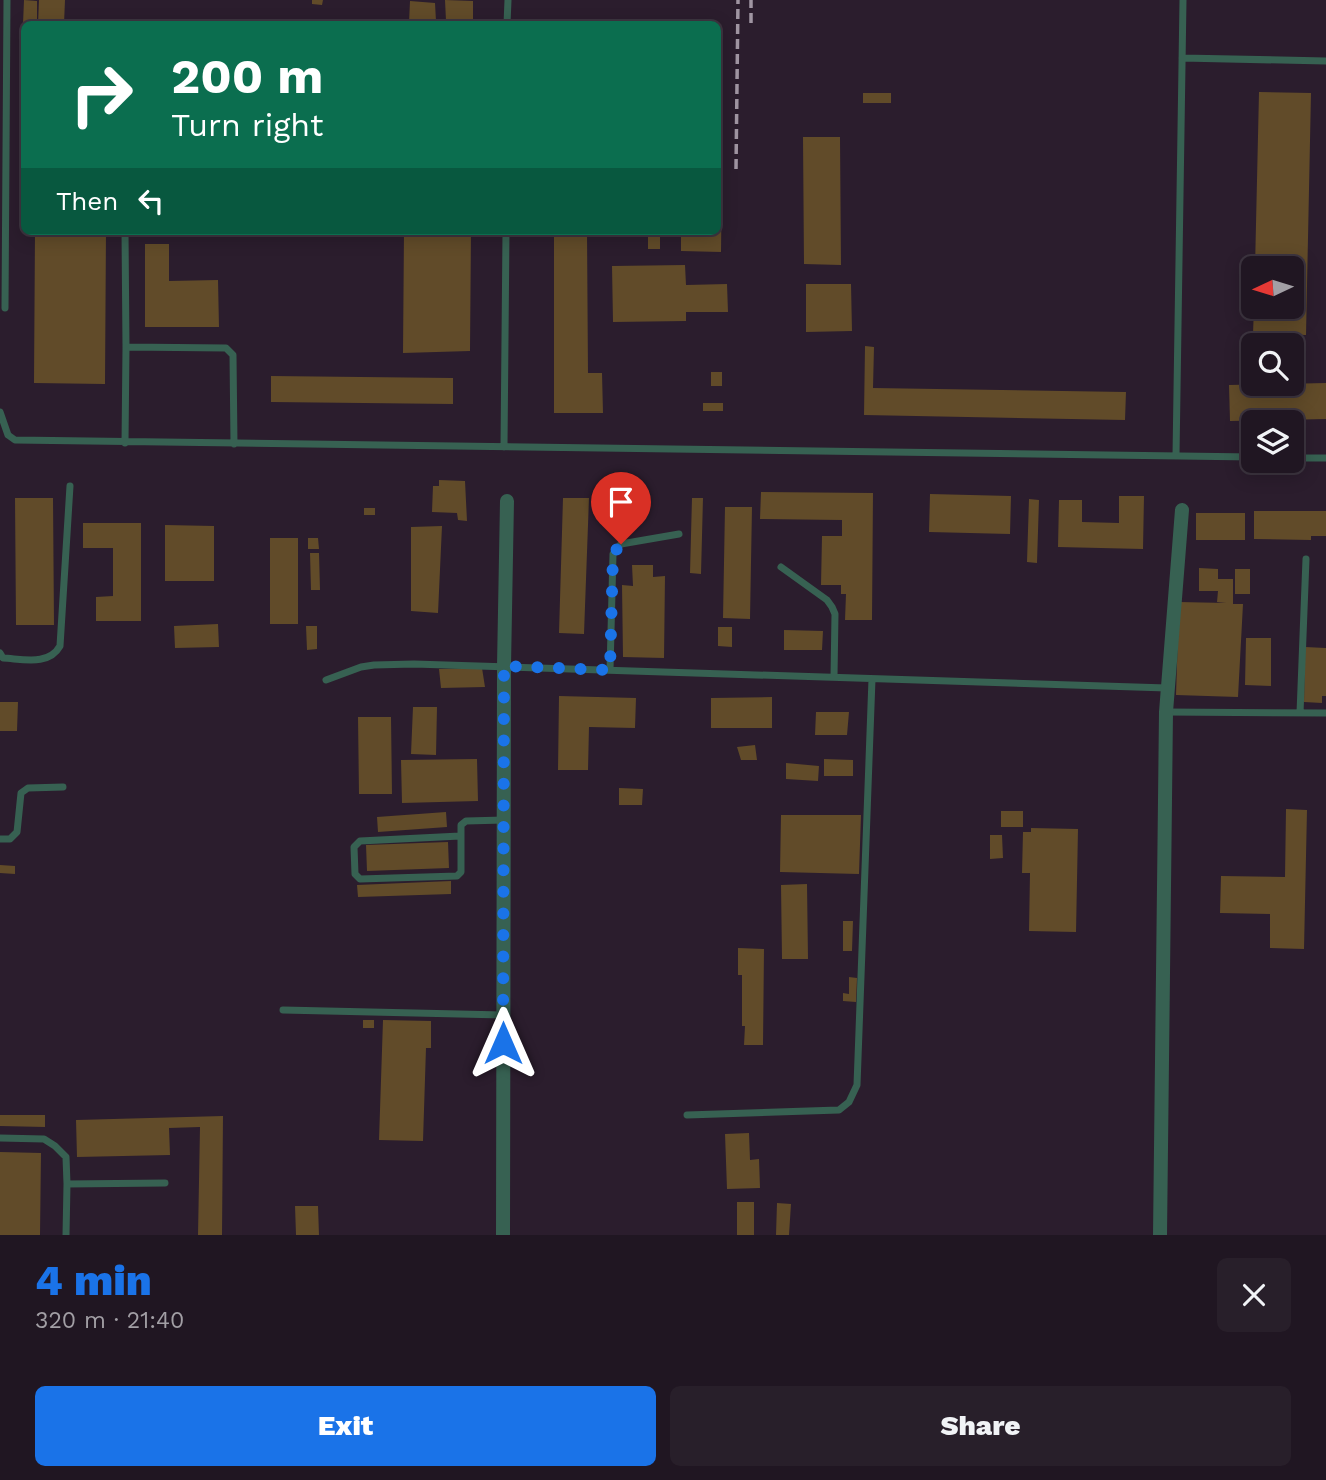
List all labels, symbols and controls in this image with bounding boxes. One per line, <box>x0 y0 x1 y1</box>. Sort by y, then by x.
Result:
text: 200 m <box>171 47 323 105</box>
icon: right <box>56 49 147 140</box>
text: Turn right <box>171 106 323 144</box>
icon: left <box>132 182 170 220</box>
text: Then <box>56 186 118 216</box>
north arrow <box>1241 256 1304 318</box>
map controls <box>1241 256 1304 473</box>
button: search <box>1241 333 1304 396</box>
button: layers <box>1241 410 1304 473</box>
pin <box>591 472 651 544</box>
icon: arrive <box>602 483 640 521</box>
position arrow <box>466 1006 540 1080</box>
text: 4 min <box>35 1256 152 1305</box>
button: close <box>1217 1258 1291 1332</box>
text: 320 m · 21:40 <box>35 1307 184 1334</box>
button: Exit <box>35 1386 656 1466</box>
button: Share <box>670 1386 1291 1466</box>

